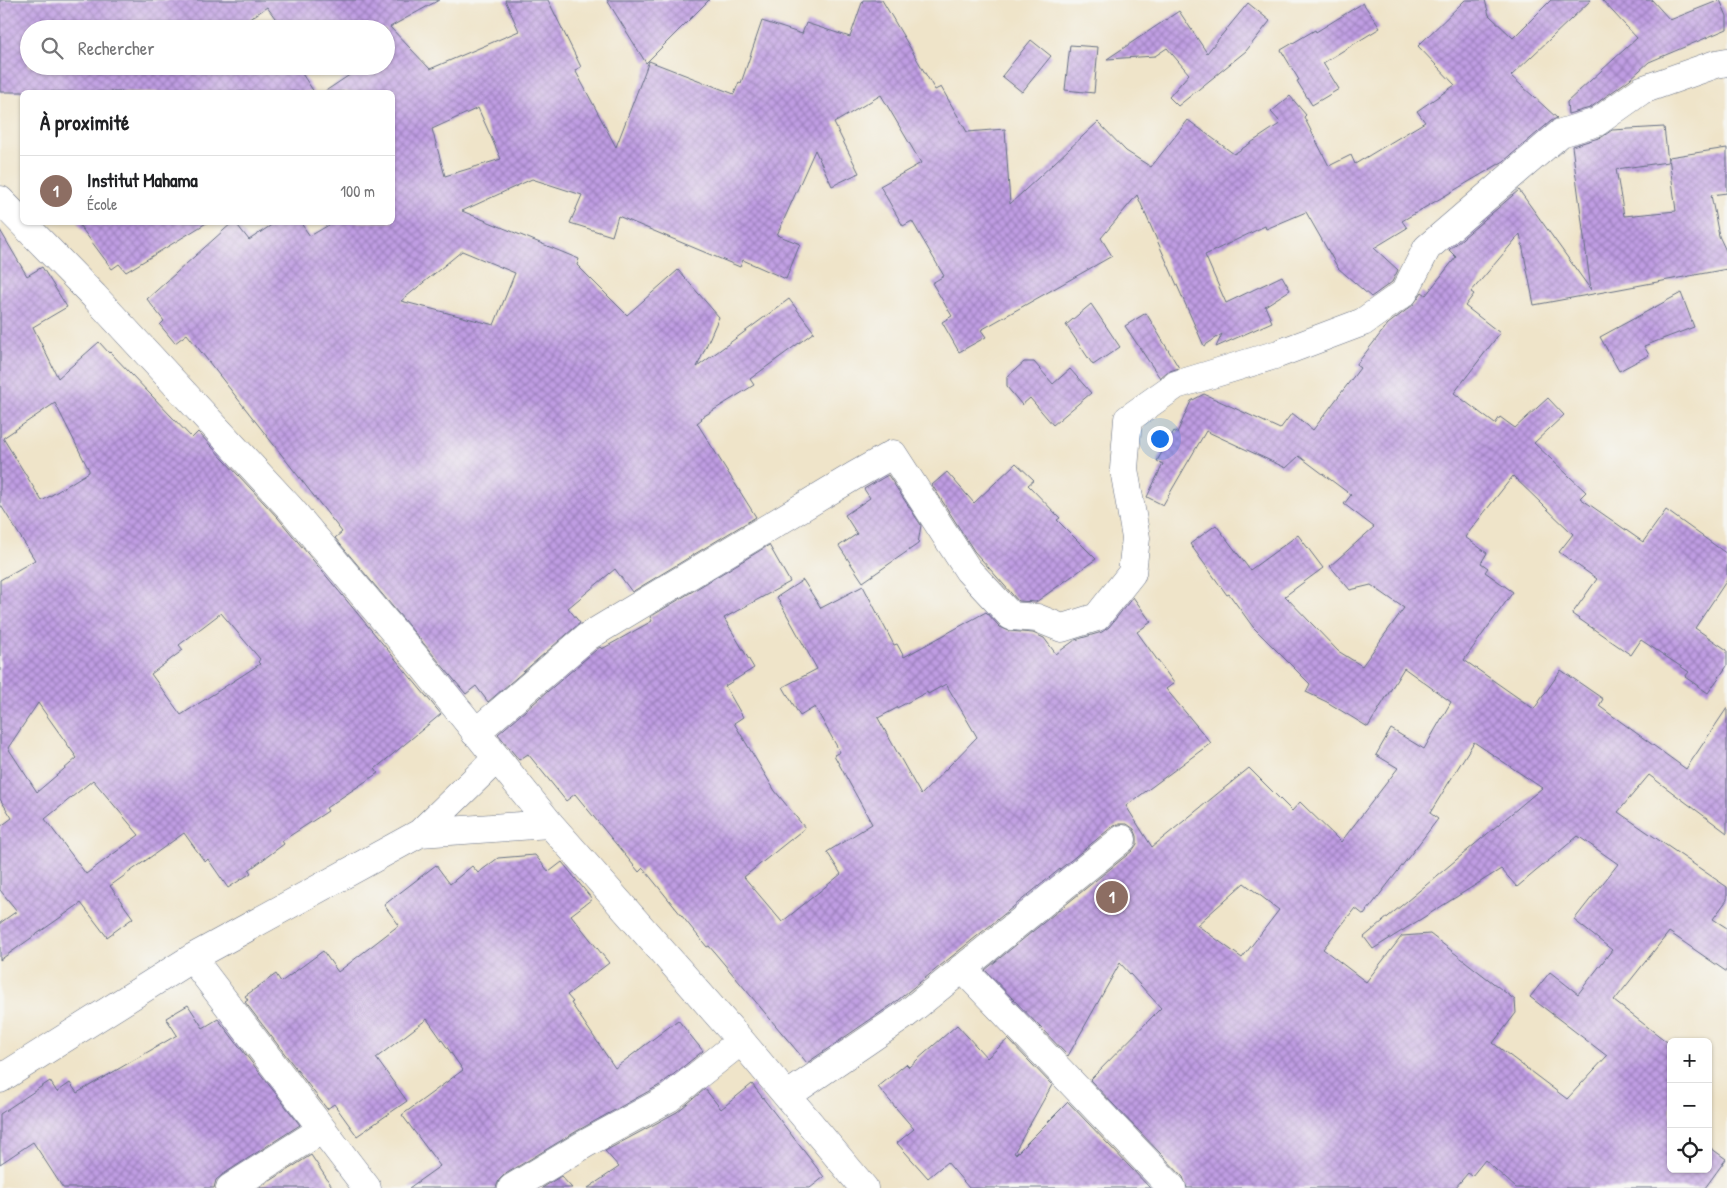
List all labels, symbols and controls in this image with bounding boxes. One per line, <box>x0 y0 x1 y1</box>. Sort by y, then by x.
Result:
search box <box>20 20 395 75</box>
icon: search <box>38 34 66 62</box>
text: Rechercher <box>78 35 155 61</box>
text: À proximité <box>40 108 129 137</box>
text: Institut Mahama <box>87 167 198 193</box>
text: 1 <box>53 180 59 202</box>
text: 100 m <box>340 180 375 202</box>
text: École <box>87 193 117 215</box>
your location <box>1147 426 1173 452</box>
pin: 1 <box>1096 878 1128 916</box>
map controls <box>1667 1038 1712 1173</box>
button: + <box>1667 1038 1712 1083</box>
button: − <box>1667 1083 1712 1128</box>
button: locate <box>1667 1128 1712 1173</box>

